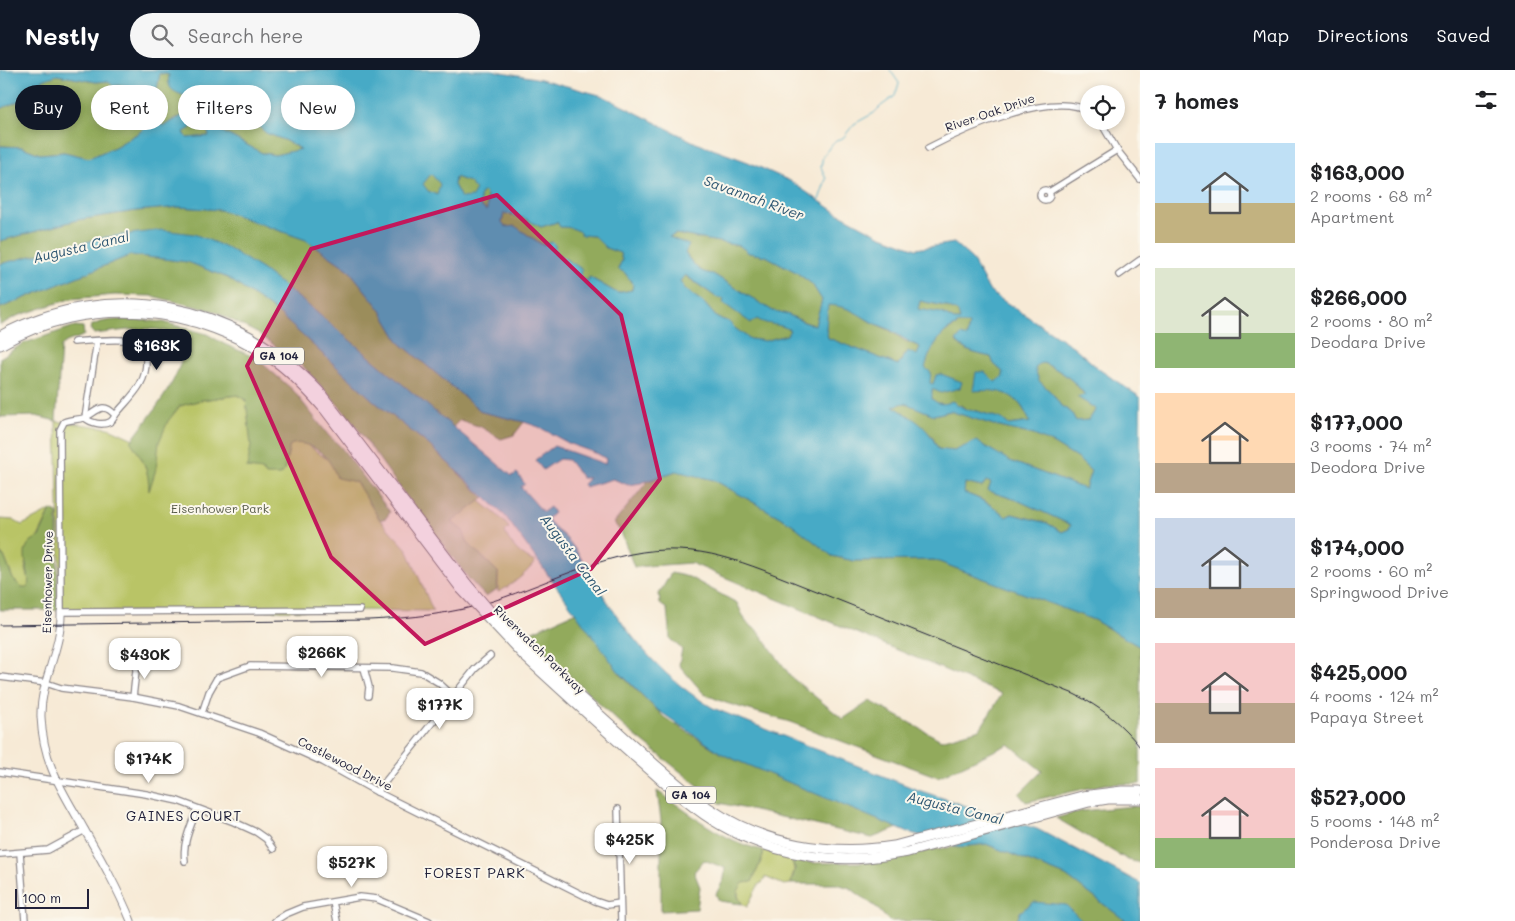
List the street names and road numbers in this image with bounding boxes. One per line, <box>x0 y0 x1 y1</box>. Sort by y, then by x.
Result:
street label: River Oak Drive <box>943 89 1037 135</box>
road number: GA 104 <box>254 348 304 364</box>
street label: Eisenhower Drive <box>38 531 56 633</box>
street label: Riverwatch Parkway <box>491 601 589 697</box>
street label: Castlewood Drive <box>295 732 396 794</box>
road number: GA 104 <box>666 786 716 804</box>

